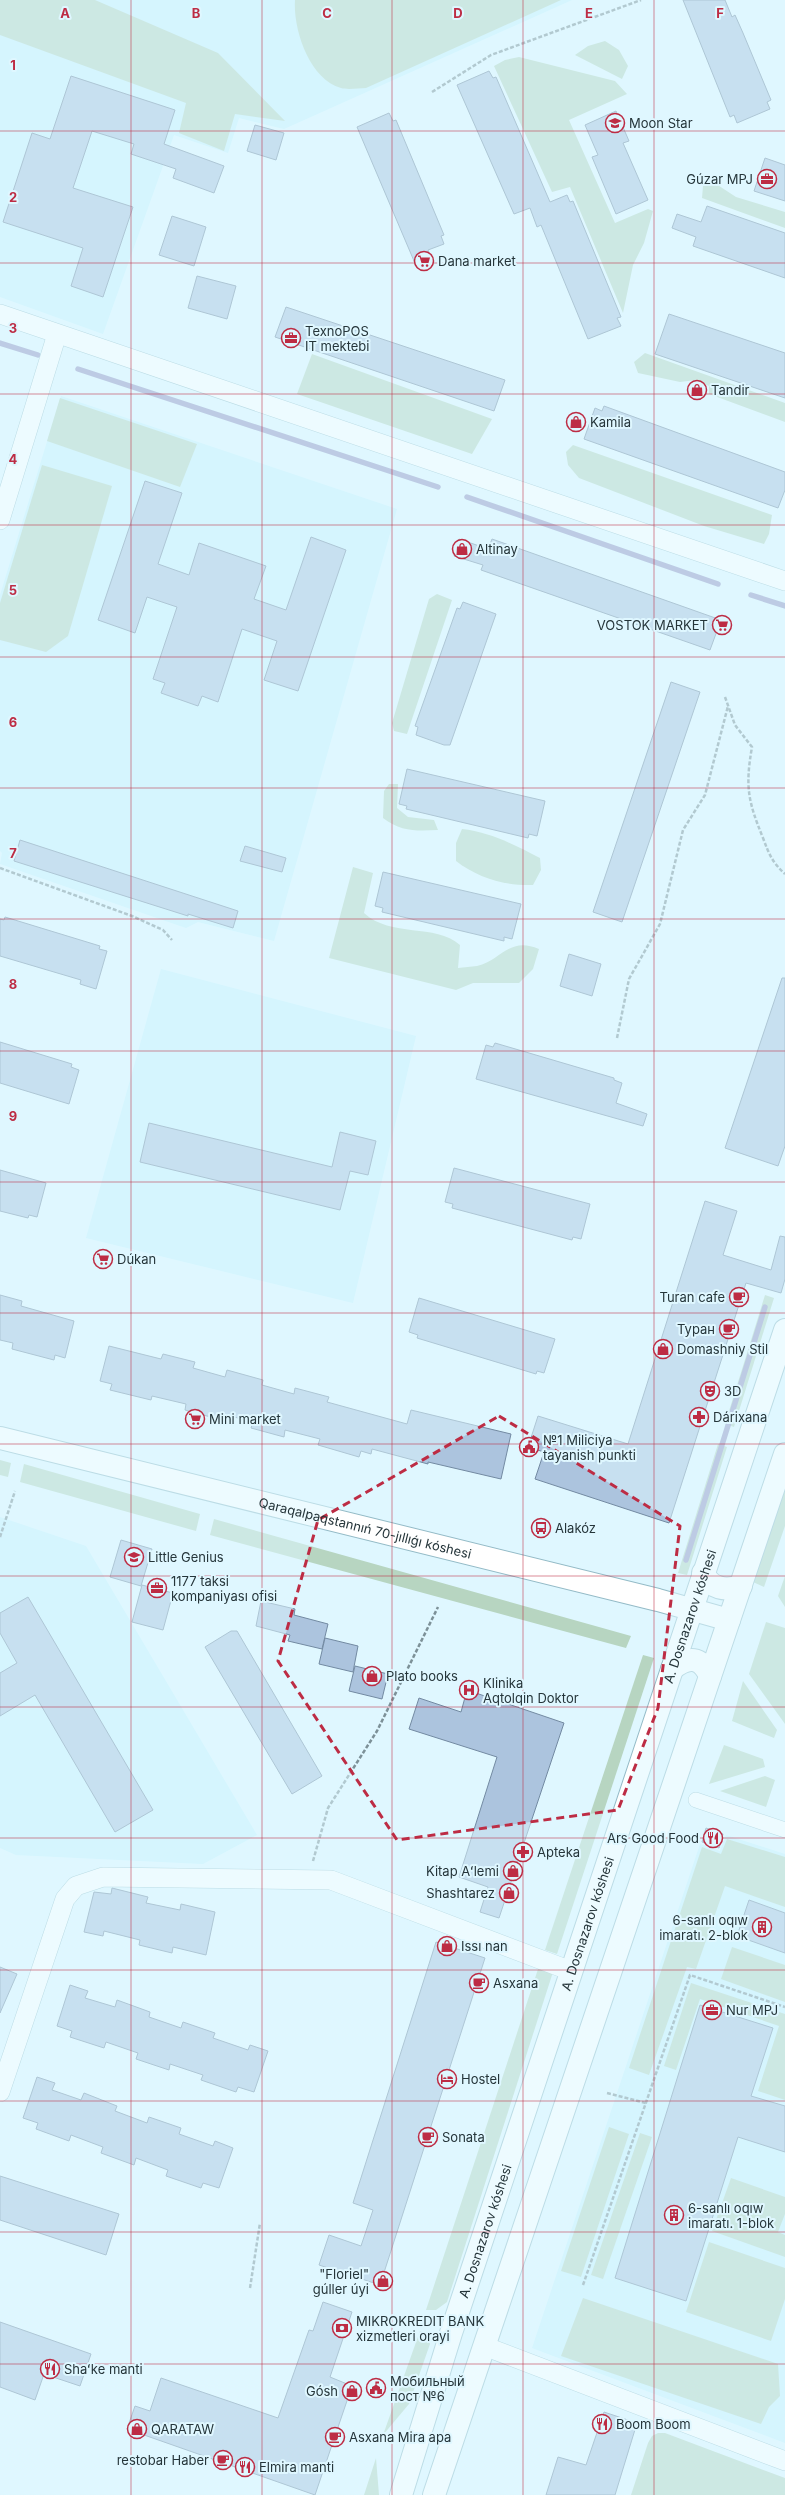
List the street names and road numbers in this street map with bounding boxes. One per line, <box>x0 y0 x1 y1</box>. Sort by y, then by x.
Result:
street label: Qaraqalpaqstannıń 70-jıllıǵı kóshesi <box>257 1494 473 1562</box>
street label: A. Dosnazarov kóshesi <box>660 1547 719 1685</box>
street label: A. Dosnazarov kóshesi <box>558 1855 617 1993</box>
street label: A. Dosnazarov kóshesi <box>455 2162 515 2300</box>

